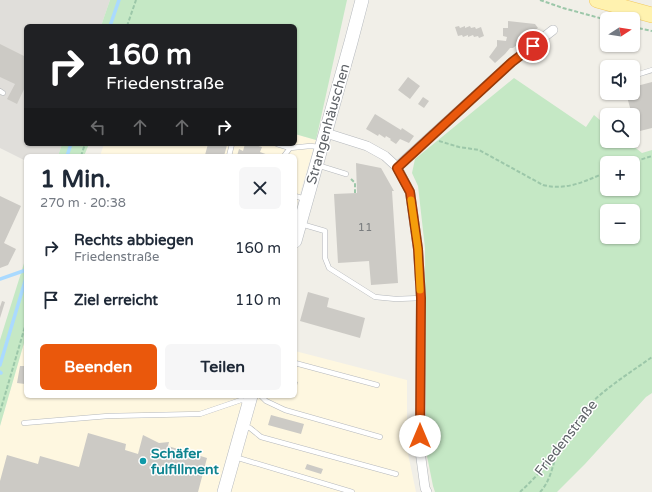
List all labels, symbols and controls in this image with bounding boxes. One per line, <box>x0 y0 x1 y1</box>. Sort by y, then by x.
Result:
north arrow <box>600 12 640 52</box>
map controls <box>600 12 640 244</box>
pin <box>516 29 550 63</box>
icon: arrive <box>522 35 544 57</box>
text: 160 m <box>106 38 192 72</box>
icon: right <box>40 40 92 92</box>
button: sound <box>600 60 640 100</box>
street label: Strangenhäuschen <box>303 62 353 186</box>
text: Friedenstraße <box>106 72 224 94</box>
button: search <box>600 108 640 148</box>
icon: left <box>87 116 109 138</box>
icon: ahead <box>129 116 151 138</box>
icon: ahead <box>171 116 193 138</box>
icon: right <box>213 116 235 138</box>
button: + <box>600 156 640 196</box>
text: 1 Min. <box>40 165 111 194</box>
button: close <box>239 167 281 209</box>
text: 270 m · 20:38 <box>40 195 126 211</box>
button: − <box>600 204 640 244</box>
house number: 11 <box>357 220 373 234</box>
text: Rechts abbiegen <box>74 231 194 249</box>
icon: right <box>40 237 62 259</box>
text: 160 m <box>235 239 281 257</box>
text: Friedenstraße <box>74 249 159 265</box>
icon: arrive <box>40 289 62 311</box>
text: Ziel erreicht <box>74 291 158 309</box>
text: 110 m <box>235 291 281 309</box>
button: Beenden <box>40 344 157 390</box>
button: Teilen <box>165 344 281 390</box>
street label: Friedenstraße <box>531 397 601 479</box>
position arrow <box>399 415 441 457</box>
place label: Schäfer fulfillment <box>150 445 219 478</box>
marker: Schäfer fulfillment <box>138 456 148 466</box>

